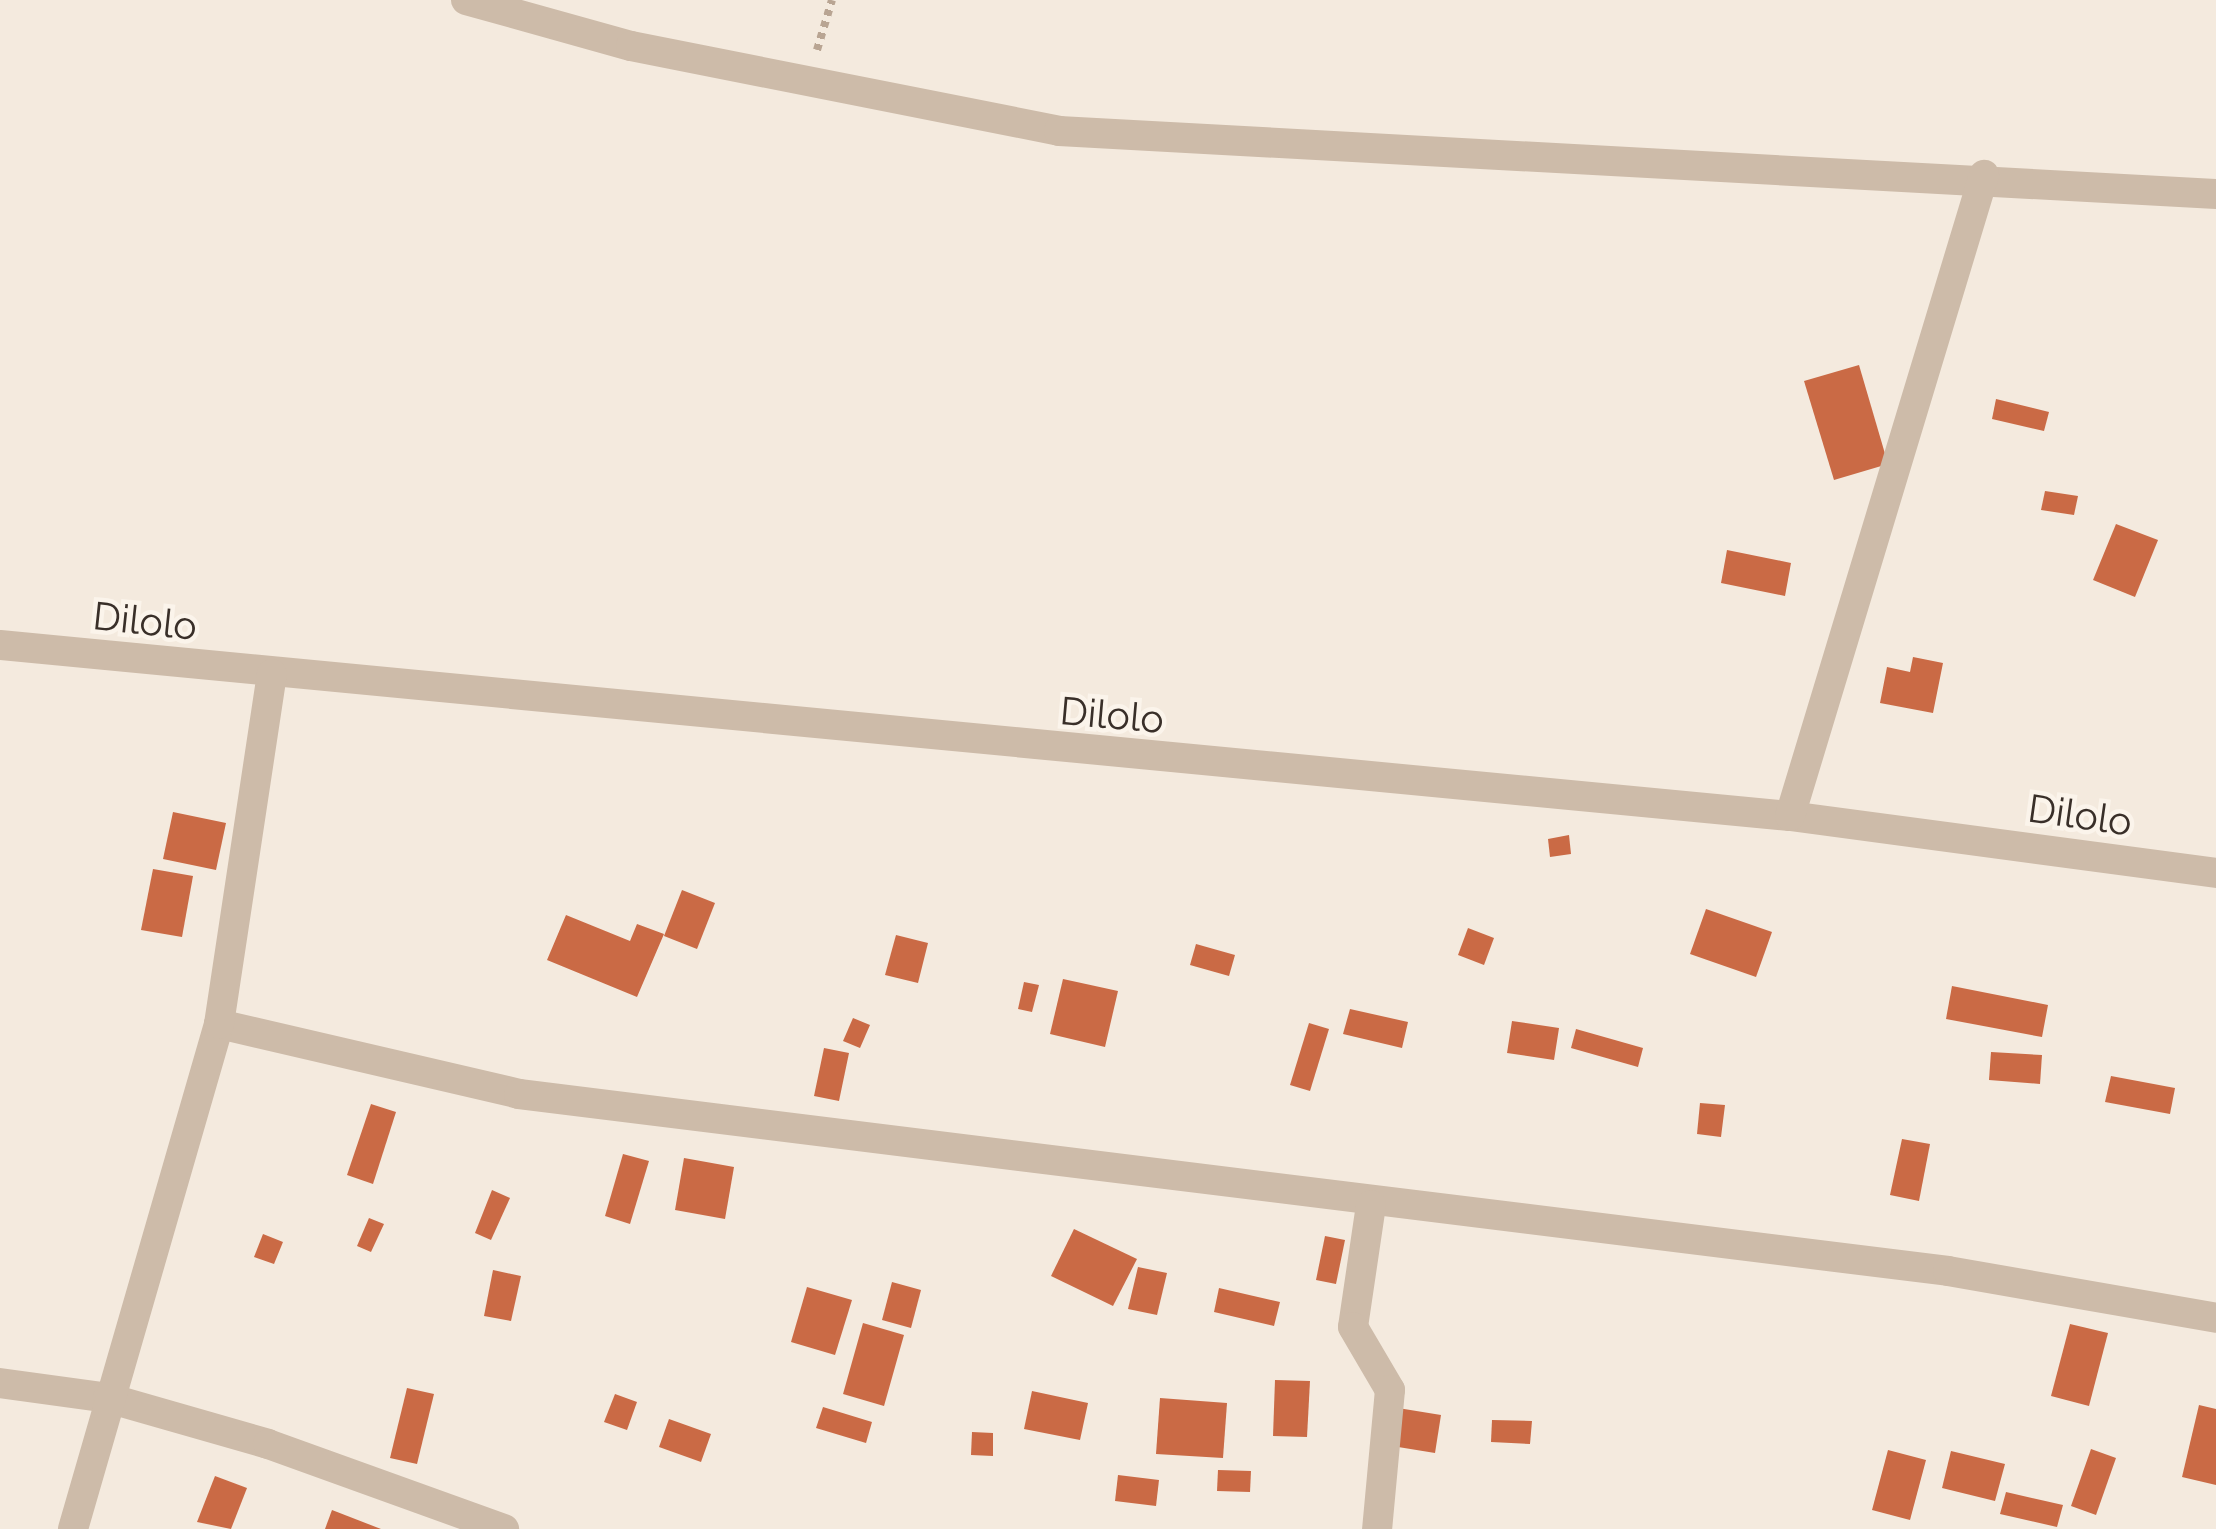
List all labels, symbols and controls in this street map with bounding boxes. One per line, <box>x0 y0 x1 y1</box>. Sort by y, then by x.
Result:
street label: Dilolo <box>91 592 199 650</box>
street label: Dilolo <box>1058 687 1166 743</box>
street label: Dilolo <box>2025 785 2135 845</box>

